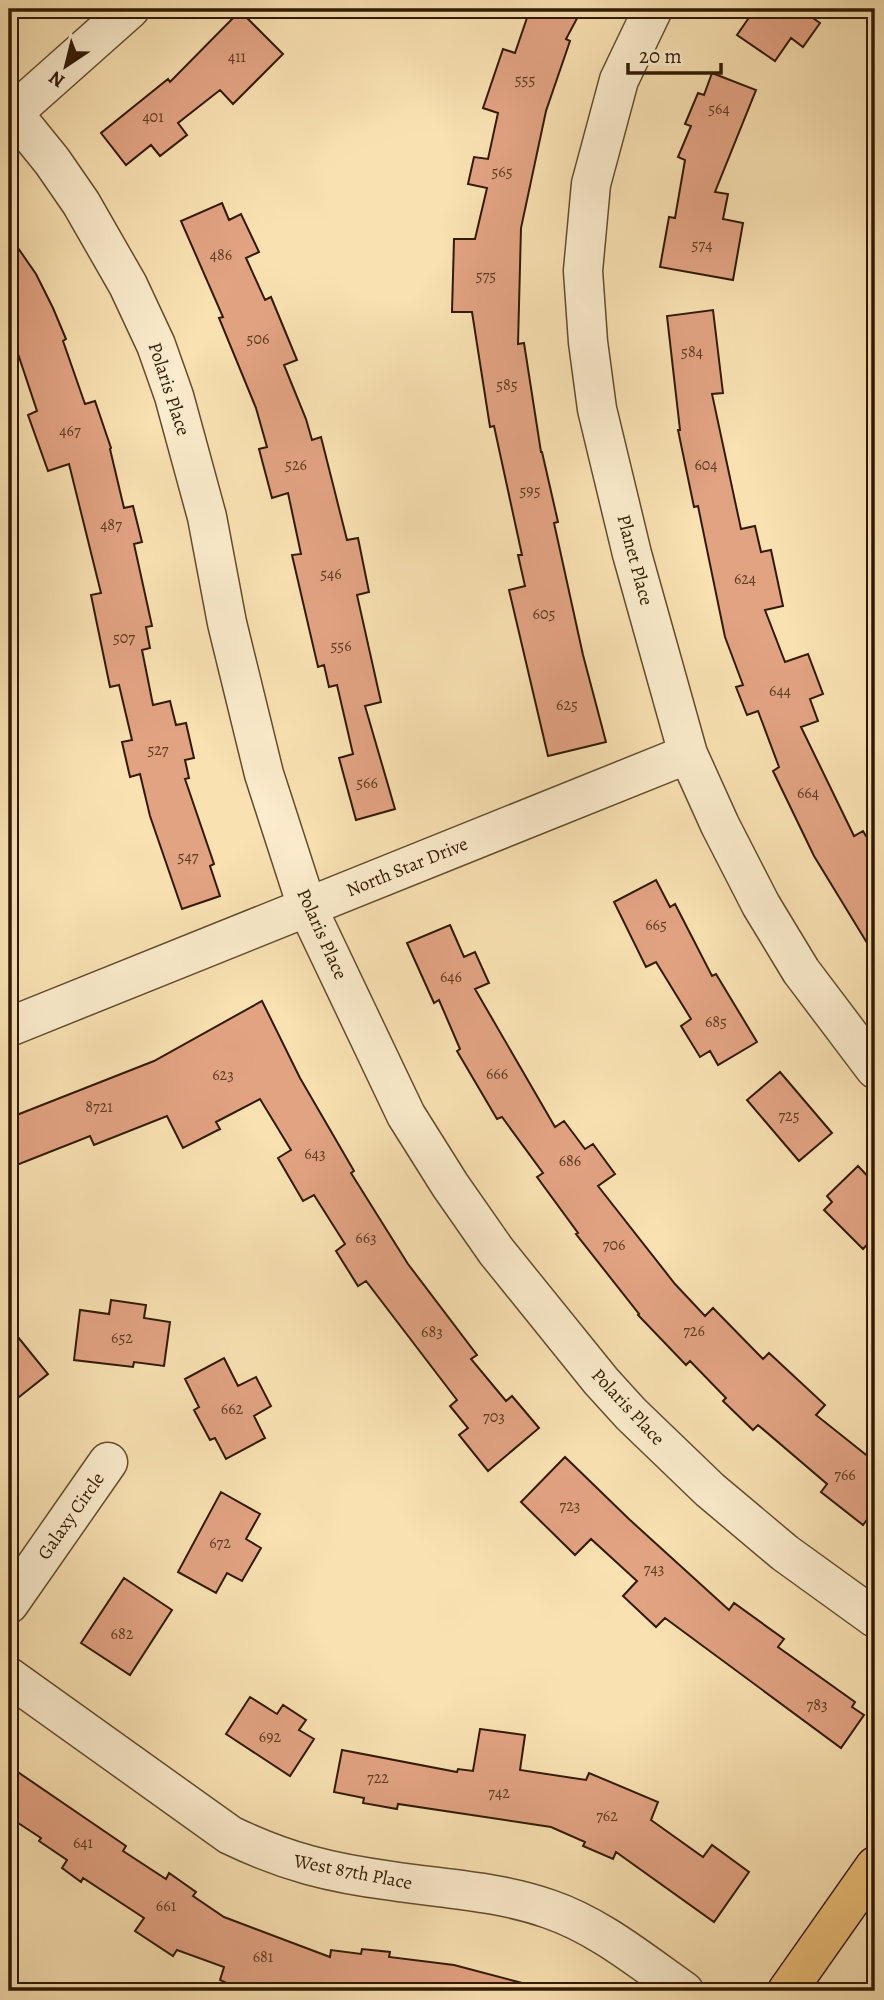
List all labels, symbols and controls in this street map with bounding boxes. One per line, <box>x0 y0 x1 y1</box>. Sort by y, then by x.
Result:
north arrow <box>32 32 102 102</box>
scale bar <box>628 32 721 76</box>
text: 20 m <box>639 42 682 70</box>
house number: 411 <box>228 46 247 68</box>
text: N <box>44 64 70 94</box>
house number: 555 <box>515 69 535 91</box>
house number: 564 <box>708 98 730 120</box>
house number: 401 <box>142 106 164 128</box>
house number: 565 <box>491 161 513 183</box>
house number: 574 <box>692 234 712 256</box>
house number: 486 <box>210 244 232 266</box>
house number: 575 <box>476 265 496 287</box>
house number: 506 <box>247 328 269 350</box>
street label: Polaris Place <box>142 339 196 439</box>
house number: 584 <box>681 341 703 363</box>
house number: 585 <box>496 374 518 396</box>
house number: 467 <box>59 420 81 442</box>
house number: 526 <box>285 454 307 476</box>
house number: 604 <box>694 454 718 476</box>
house number: 595 <box>519 480 541 502</box>
street label: Planet Place <box>610 512 660 608</box>
house number: 487 <box>100 514 122 536</box>
house number: 546 <box>320 563 342 585</box>
house number: 624 <box>734 568 756 590</box>
house number: 605 <box>533 603 556 625</box>
house number: 507 <box>113 627 135 649</box>
house number: 556 <box>330 635 352 657</box>
house number: 644 <box>769 680 791 702</box>
house number: 625 <box>556 694 578 716</box>
house number: 527 <box>147 739 169 761</box>
house number: 566 <box>356 772 378 794</box>
house number: 664 <box>797 782 819 804</box>
street label: North Star Drive <box>342 831 472 903</box>
house number: 547 <box>178 846 199 868</box>
street label: Polaris Place <box>290 884 354 984</box>
house number: 665 <box>645 914 667 936</box>
house number: 646 <box>440 966 462 988</box>
house number: 685 <box>705 1011 727 1033</box>
house number: 666 <box>486 1063 508 1085</box>
house number: 623 <box>212 1064 234 1086</box>
house number: 8721 <box>85 1096 113 1118</box>
house number: 725 <box>778 1105 800 1127</box>
house number: 643 <box>304 1143 326 1165</box>
house number: 686 <box>559 1150 581 1172</box>
house number: 663 <box>355 1227 377 1249</box>
house number: 706 <box>603 1234 625 1256</box>
house number: 726 <box>683 1320 705 1342</box>
house number: 683 <box>421 1321 443 1343</box>
house number: 652 <box>111 1327 133 1349</box>
street label: Polaris Place <box>585 1363 671 1451</box>
house number: 662 <box>221 1398 244 1420</box>
house number: 703 <box>483 1406 505 1428</box>
house number: 766 <box>834 1464 856 1486</box>
street label: Galaxy Circle <box>31 1467 111 1565</box>
house number: 723 <box>560 1495 580 1517</box>
house number: 672 <box>209 1532 231 1554</box>
house number: 743 <box>644 1558 664 1580</box>
house number: 682 <box>111 1623 134 1645</box>
house number: 783 <box>806 1694 828 1716</box>
house number: 692 <box>259 1726 282 1748</box>
house number: 722 <box>367 1767 389 1789</box>
house number: 742 <box>488 1782 510 1804</box>
house number: 762 <box>596 1805 618 1827</box>
house number: 641 <box>73 1832 94 1854</box>
street label: West 87th Place <box>291 1848 414 1896</box>
house number: 661 <box>156 1895 177 1917</box>
house number: 681 <box>253 1946 274 1968</box>

